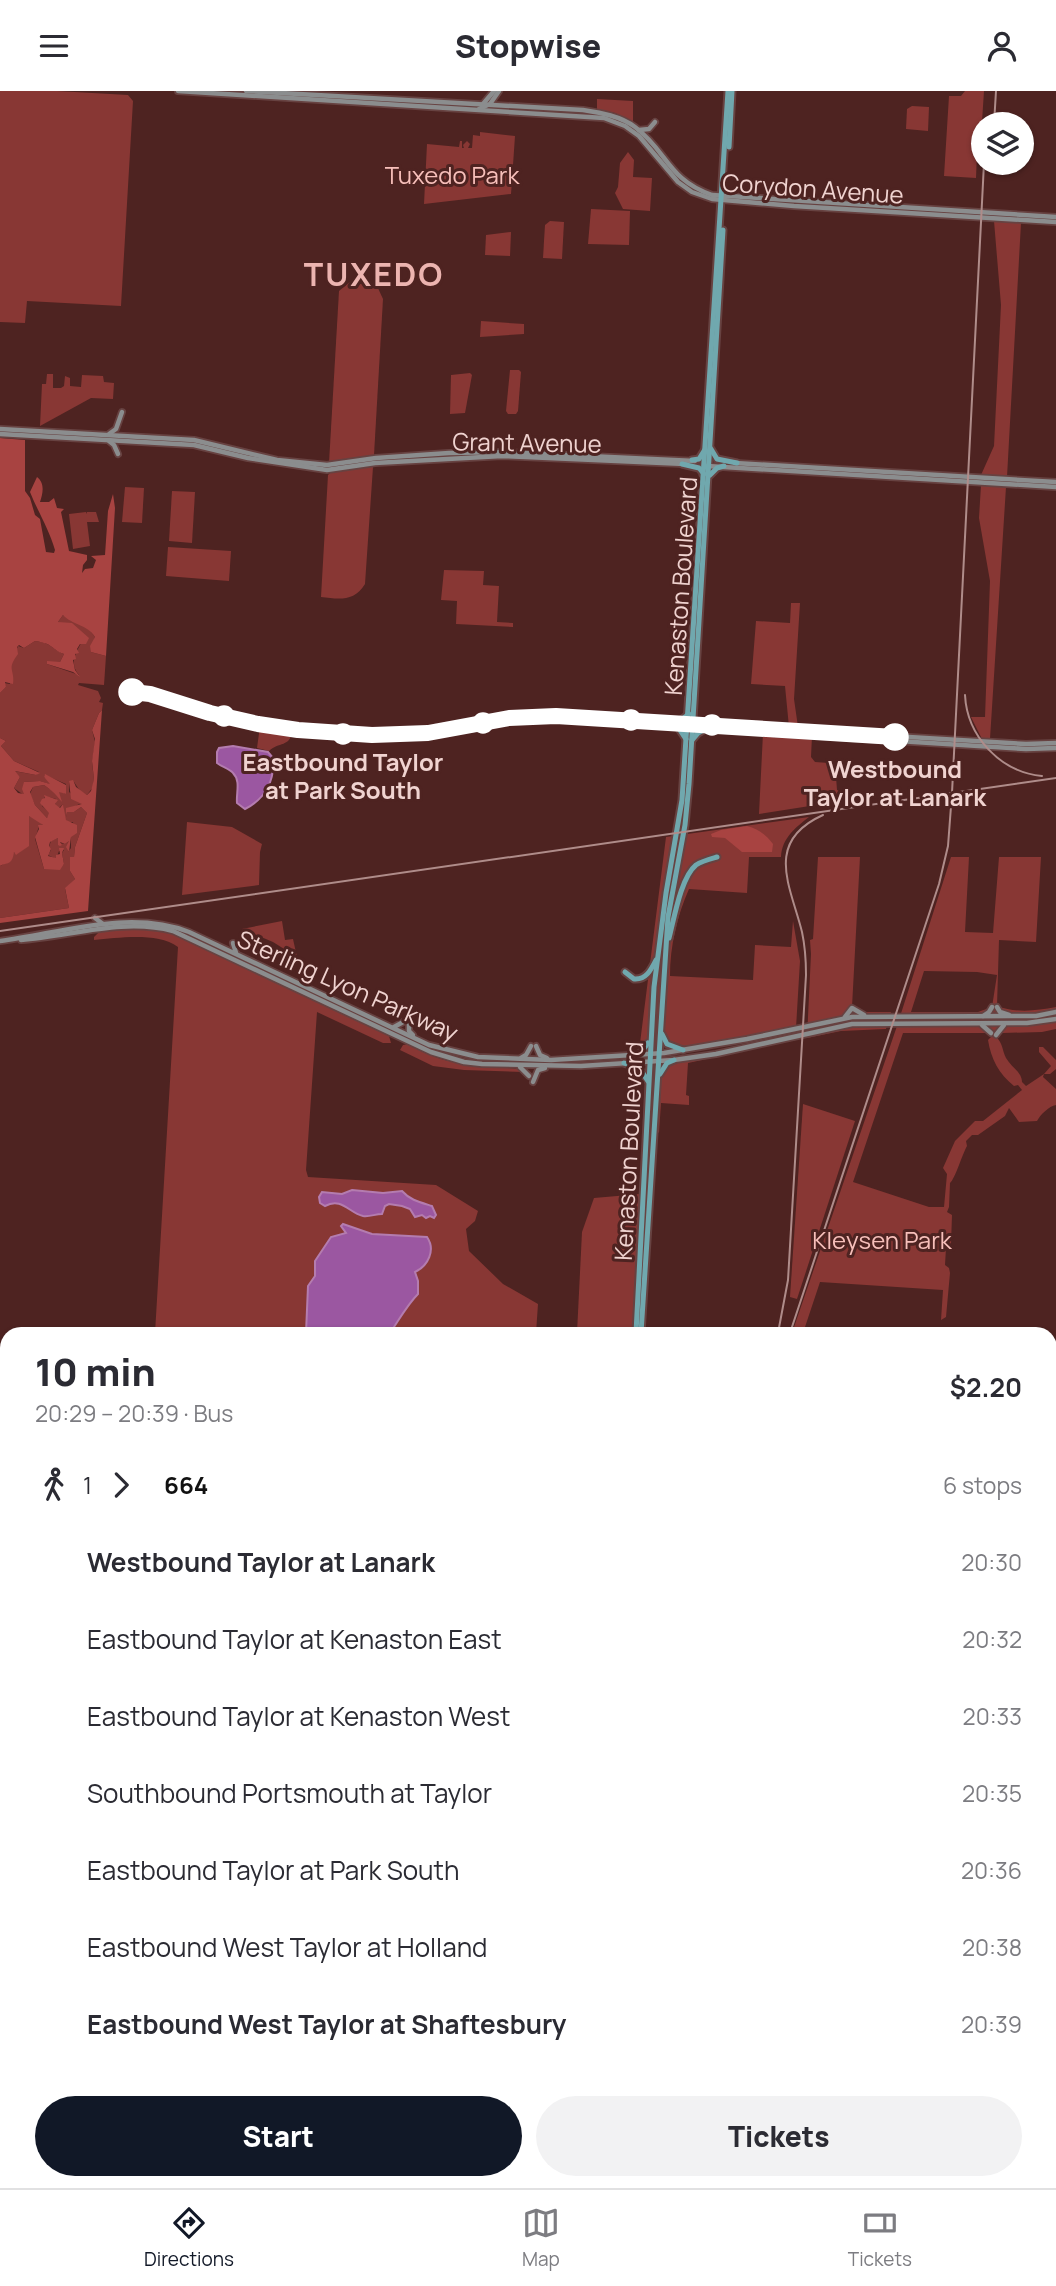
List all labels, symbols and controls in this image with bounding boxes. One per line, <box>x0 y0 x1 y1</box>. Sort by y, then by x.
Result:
text: Stopwise <box>455 24 601 68</box>
icon: menu <box>35 27 73 65</box>
icon: person <box>983 27 1021 65</box>
map controls <box>971 112 1034 175</box>
button: layers <box>971 112 1034 175</box>
park label: Tuxedo Park <box>385 158 520 191</box>
street label: Corydon Avenue <box>721 165 905 211</box>
district label: TUXEDO <box>304 252 444 296</box>
street label: Grant Avenue <box>452 424 602 460</box>
street label: Kenaston Boulevard <box>656 475 704 697</box>
unlabelled marker <box>119 679 145 705</box>
unlabelled marker <box>214 706 234 726</box>
unlabelled marker <box>621 710 641 730</box>
unlabelled marker <box>473 713 493 733</box>
unlabelled marker <box>702 715 722 735</box>
marker: Eastbound Taylor at Park South <box>333 724 353 744</box>
marker: Westbound Taylor at Lanark <box>882 724 908 750</box>
place label: Eastbound Taylor at Park South <box>243 745 443 806</box>
place label: Westbound Taylor at Lanark <box>804 752 987 813</box>
street label: Sterling Lyon Parkway <box>232 921 464 1049</box>
street label: Kenaston Boulevard <box>606 1041 650 1261</box>
park label: Kleysen Park <box>812 1223 953 1256</box>
text: 10 min <box>35 1345 156 1397</box>
text: $2.20 <box>950 1369 1022 1405</box>
text: 20:29 – 20:39 · Bus <box>35 1397 233 1429</box>
icon: walk <box>35 1466 73 1504</box>
icon: forward <box>102 1466 140 1504</box>
text: 664 <box>164 1468 208 1501</box>
text: 1 <box>83 1469 92 1501</box>
text: 6 stops <box>943 1469 1022 1501</box>
text: Westbound Taylor at Lanark <box>87 1544 435 1580</box>
text: 20:30 <box>961 1546 1022 1578</box>
text: Eastbound Taylor at Kenaston East <box>87 1621 502 1657</box>
text: 20:32 <box>962 1623 1022 1655</box>
text: Eastbound Taylor at Kenaston West <box>87 1698 510 1734</box>
text: 20:33 <box>963 1700 1022 1732</box>
text: Southbound Portsmouth at Taylor <box>87 1775 492 1811</box>
text: 20:35 <box>962 1777 1022 1809</box>
text: Eastbound Taylor at Park South <box>87 1852 459 1888</box>
text: 20:36 <box>961 1854 1022 1886</box>
text: Eastbound West Taylor at Holland <box>87 1929 487 1965</box>
text: 20:38 <box>962 1931 1022 1963</box>
text: Eastbound West Taylor at Shaftesbury <box>87 2006 566 2042</box>
text: 20:39 <box>961 2008 1022 2040</box>
button: Start <box>35 2096 522 2176</box>
button: Tickets <box>536 2096 1022 2176</box>
tab: Directions <box>144 2204 234 2272</box>
tab: Map <box>522 2204 560 2272</box>
tab: Tickets <box>848 2204 912 2272</box>

